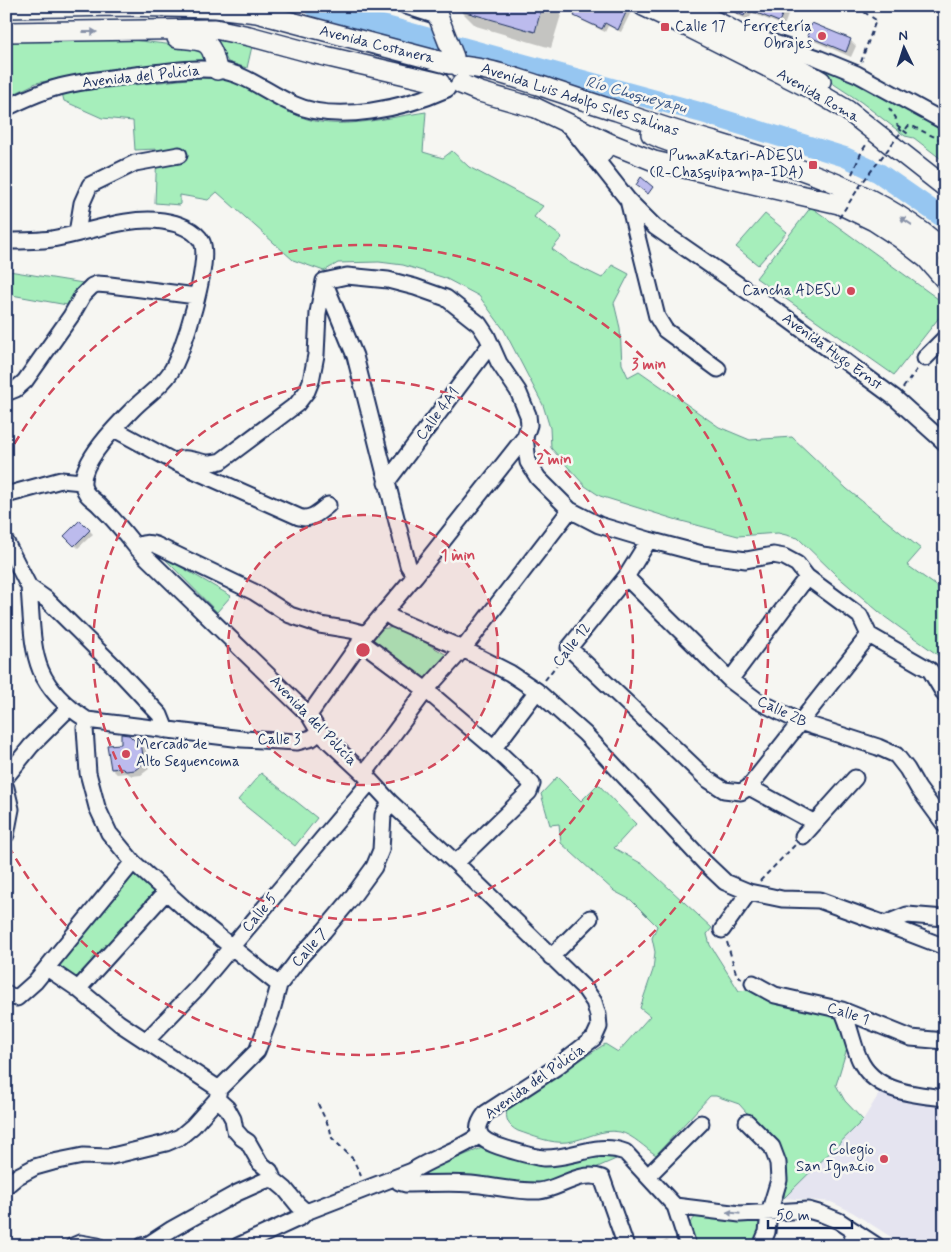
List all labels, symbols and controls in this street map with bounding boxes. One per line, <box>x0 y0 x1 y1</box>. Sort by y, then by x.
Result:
place label: Calle 17 <box>675 17 726 37</box>
place label: Ferretería Obrajes <box>743 17 812 54</box>
street label: Avenida Costanera <box>317 21 438 69</box>
marker: Calle 17 <box>659 21 671 33</box>
north arrow <box>878 22 928 72</box>
text: N <box>898 27 908 45</box>
one-way arrow <box>82 28 98 36</box>
marker: Ferretería Obrajes <box>816 30 828 42</box>
street label: Avenida Luis Adolfo Siles Salinas <box>478 59 682 143</box>
street label: Avenida del Policía <box>81 61 201 93</box>
street label: Avenida Roma <box>773 64 864 128</box>
water label: Río Choqueyapu <box>583 71 690 119</box>
place label: PumaKatari-ADESU (R-Chasquipampa-IDA) <box>649 146 804 183</box>
marker: PumaKatari-ADESU (R-Chasquipampa-IDA) <box>807 159 819 171</box>
one-way arrow <box>900 216 913 226</box>
place label: Cancha ADESU <box>742 281 841 301</box>
marker: Cancha ADESU <box>845 285 857 297</box>
street label: Avenida Hugo Ernst <box>777 309 887 396</box>
text: 3 min <box>632 355 666 375</box>
street label: Calle 4A1 <box>412 384 464 444</box>
text: 2 min <box>536 450 572 470</box>
text: 1 min <box>441 546 475 566</box>
street label: Calle 12 <box>548 619 596 671</box>
centre of rings <box>354 641 372 659</box>
street label: Avenida del Policía <box>265 672 361 771</box>
street label: Calle 2B <box>754 691 810 733</box>
street label: Calle 3 <box>257 730 301 750</box>
place label: Mercado de Alto Seguencoma <box>136 735 240 772</box>
marker: Mercado de Alto Seguencoma <box>120 748 132 760</box>
street label: Calle 5 <box>238 889 282 937</box>
street label: Calle 7 <box>288 924 332 972</box>
street label: Calle 1 <box>824 998 872 1030</box>
street label: Avenida del Policía <box>481 1040 589 1124</box>
place label: Colegio San Ignacio <box>796 1140 874 1178</box>
marker: Colegio San Ignacio <box>878 1153 890 1165</box>
scale bar <box>768 1197 852 1229</box>
text: 50 m <box>776 1206 810 1226</box>
one-way arrow <box>724 1209 740 1217</box>

